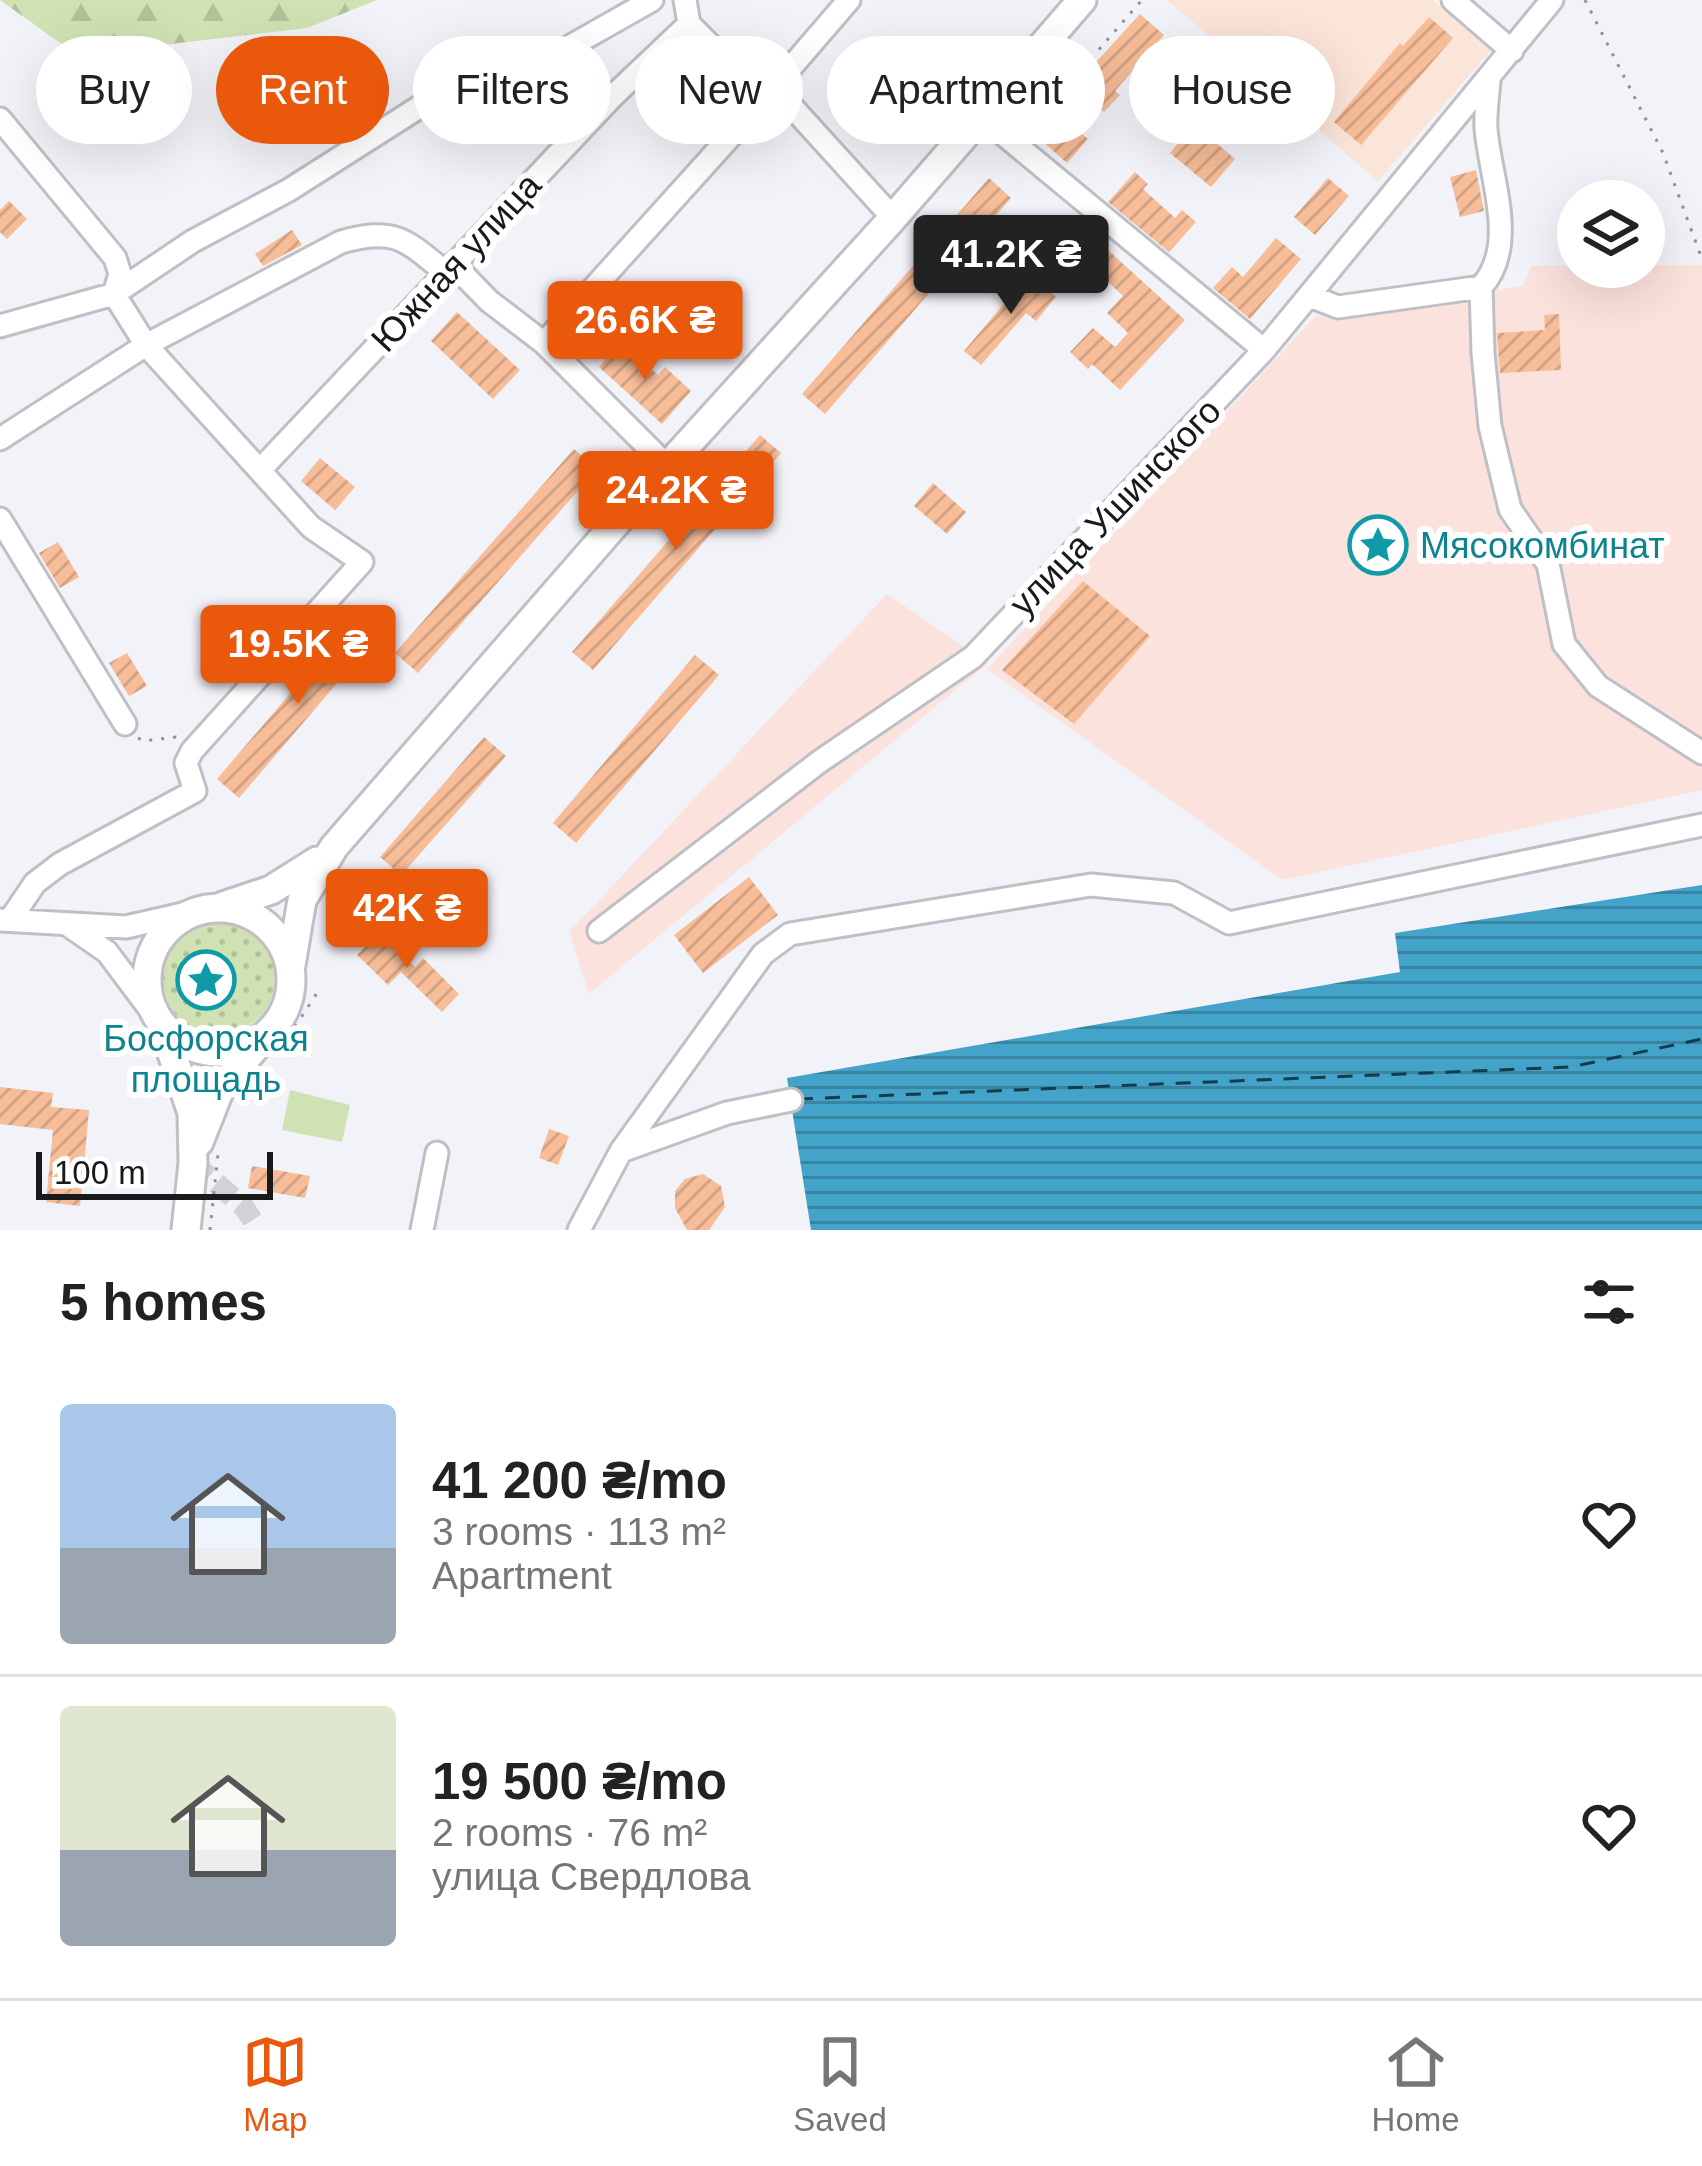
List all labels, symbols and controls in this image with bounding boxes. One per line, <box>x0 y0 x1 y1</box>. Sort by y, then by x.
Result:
chip: Buy <box>36 36 192 144</box>
chip: Rent <box>216 36 389 144</box>
chip: Filters <box>413 36 611 144</box>
chip: New <box>635 36 803 144</box>
chip: Apartment <box>827 36 1105 144</box>
chip: House <box>1129 36 1335 144</box>
street label: Южная улица <box>363 164 550 360</box>
map controls <box>1557 180 1665 288</box>
button: layers <box>1557 180 1665 288</box>
pin: 41.2K ₴ <box>900 215 1122 317</box>
text: 41.2K ₴ <box>941 232 1081 275</box>
pin: 26.6K ₴ <box>534 281 756 383</box>
text: 26.6K ₴ <box>575 298 715 341</box>
street label: улица Ушинского <box>1001 390 1229 624</box>
pin: 24.2K ₴ <box>565 451 787 553</box>
text: 24.2K ₴ <box>606 468 746 511</box>
place icon: Мясокомбинат <box>1347 514 1409 576</box>
place label: Мясокомбинат <box>1420 525 1665 566</box>
pin: 19.5K ₴ <box>187 605 409 707</box>
text: 19.5K ₴ <box>228 622 368 665</box>
pin: 42K ₴ <box>323 869 491 971</box>
text: 42K ₴ <box>353 886 461 929</box>
place icon: Босфорская площадь <box>175 949 237 1011</box>
place label: Босфорская площадь <box>103 1018 309 1100</box>
scale bar <box>36 1146 273 1199</box>
text: 100 m <box>54 1154 146 1191</box>
icon: filters <box>1576 1269 1642 1335</box>
text: 5 homes <box>60 1274 267 1331</box>
icon: home <box>156 1452 300 1596</box>
text: 41 200 ₴/mo <box>432 1452 727 1509</box>
icon: heart <box>1576 1491 1642 1557</box>
text: 3 rooms · 113 m² <box>432 1510 726 1553</box>
text: Apartment <box>432 1554 612 1597</box>
text: 19 500 ₴/mo <box>432 1753 727 1810</box>
icon: home <box>156 1754 300 1898</box>
icon: heart <box>1576 1793 1642 1859</box>
text: 2 rooms · 76 m² <box>432 1811 707 1854</box>
text: улица Свердлова <box>432 1855 751 1898</box>
tab: Map <box>242 2029 308 2139</box>
tab: Saved <box>793 2029 887 2139</box>
tab: Home <box>1372 2029 1460 2139</box>

